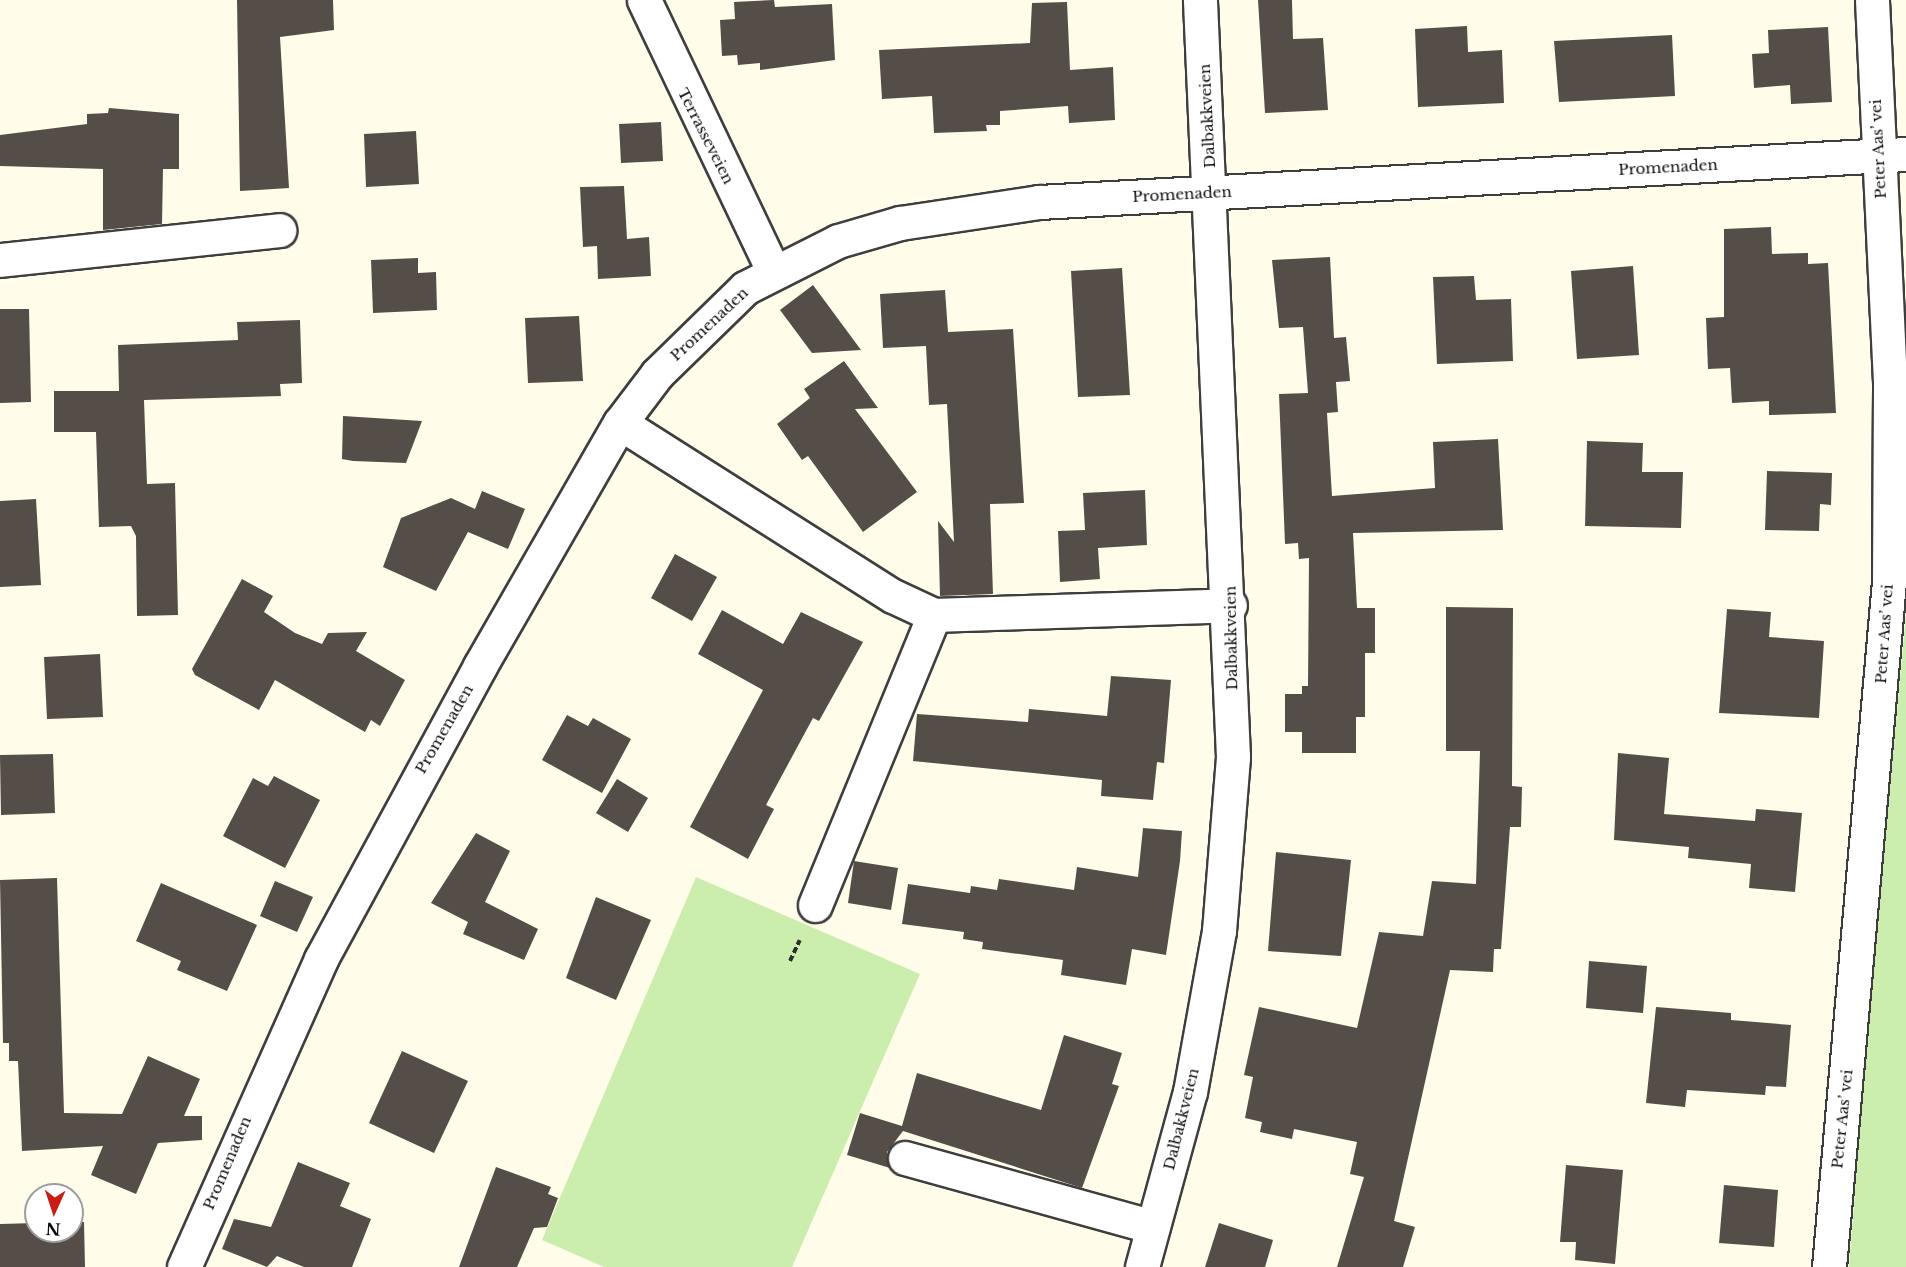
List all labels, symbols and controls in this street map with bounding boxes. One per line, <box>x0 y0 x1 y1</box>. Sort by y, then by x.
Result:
street label: Dalbakkveien <box>1195 63 1219 169</box>
street label: Terrasseveien <box>674 85 738 187</box>
street label: Peter Aas’ vei <box>1866 98 1890 200</box>
street label: Promenaden <box>1618 155 1718 179</box>
street label: Promenaden <box>1132 182 1232 206</box>
street label: Promenaden <box>666 283 752 365</box>
street label: Peter Aas’ vei <box>1871 583 1897 685</box>
street label: Dalbakkveien <box>1221 586 1241 690</box>
street label: Promenaden <box>411 681 477 777</box>
street label: Dalbakkveien <box>1160 1066 1202 1172</box>
street label: Peter Aas’ vei <box>1828 1068 1856 1170</box>
street label: Promenaden <box>199 1114 255 1212</box>
north arrow <box>24 1183 84 1243</box>
text: N <box>45 1219 61 1239</box>

